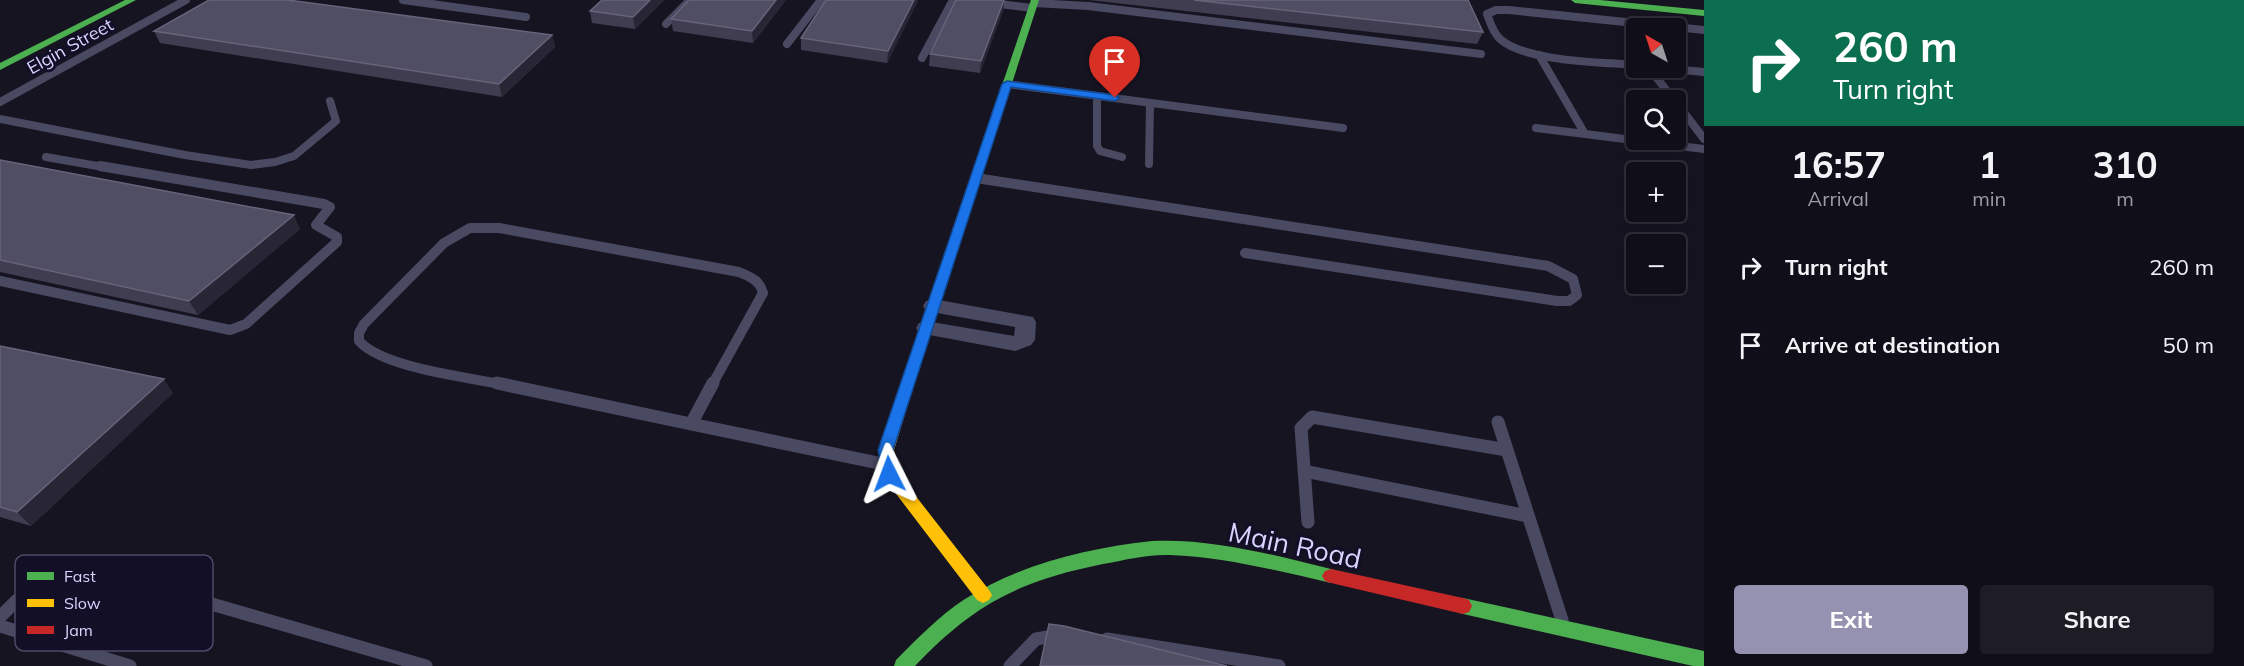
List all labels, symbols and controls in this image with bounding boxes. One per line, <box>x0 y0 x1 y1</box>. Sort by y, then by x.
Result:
street label: Elgin Street <box>23 13 117 79</box>
north arrow <box>1626 18 1686 78</box>
map controls <box>1626 18 1686 294</box>
text: 260 m <box>1833 20 1958 73</box>
icon: right <box>1734 24 1812 102</box>
pin <box>1089 36 1140 98</box>
icon: arrive <box>1098 45 1131 78</box>
text: Turn right <box>1833 72 1953 106</box>
button: search <box>1626 90 1686 150</box>
text: 16:57 <box>1790 142 1886 187</box>
text: 1 <box>1978 142 2000 187</box>
text: 310 <box>2093 142 2158 187</box>
button: + <box>1626 162 1686 222</box>
text: Arrival <box>1808 186 1869 211</box>
text: min <box>1972 186 2006 211</box>
text: m <box>2116 186 2134 211</box>
button: − <box>1626 234 1686 294</box>
icon: right <box>1734 251 1767 284</box>
text: Turn right <box>1785 253 1888 281</box>
text: 260 m <box>2149 253 2214 281</box>
icon: arrive <box>1734 329 1767 362</box>
text: Arrive at destination <box>1785 331 2000 359</box>
text: 50 m <box>2163 331 2214 359</box>
position arrow <box>857 442 921 506</box>
street label: Main Road <box>1226 514 1364 576</box>
legend <box>15 555 213 651</box>
text: Fast <box>64 566 96 586</box>
button: Exit <box>1734 585 1968 654</box>
button: Share <box>1980 585 2214 654</box>
text: Slow <box>64 593 101 613</box>
text: Jam <box>64 620 93 640</box>

